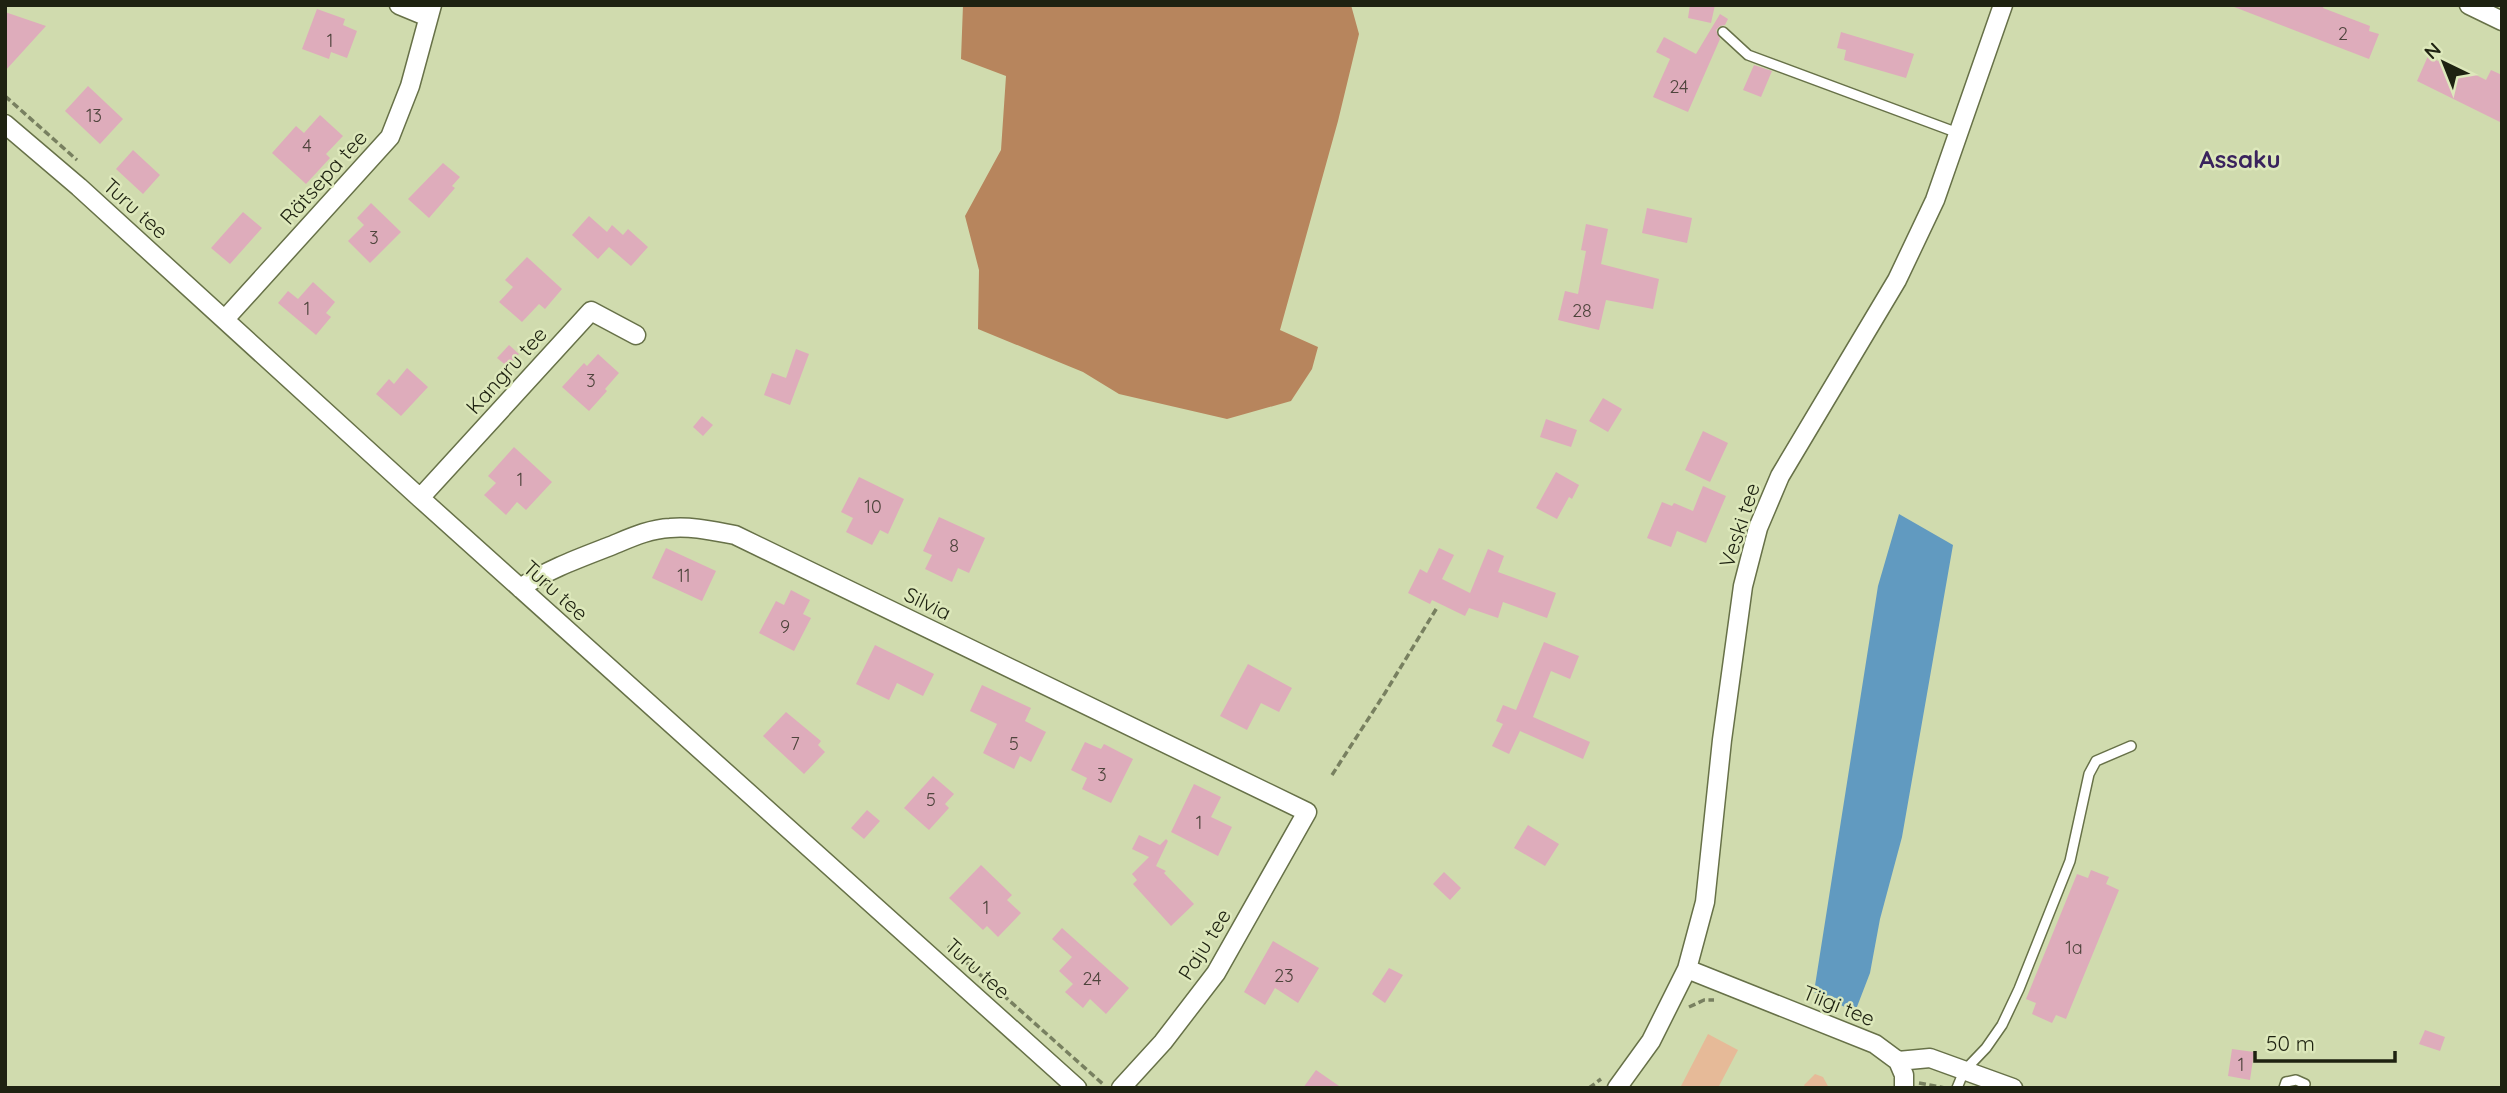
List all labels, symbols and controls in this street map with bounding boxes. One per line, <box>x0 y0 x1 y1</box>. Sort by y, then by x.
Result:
house number: 2 <box>2338 22 2348 45</box>
north arrow <box>2409 28 2479 98</box>
house number: 1 <box>327 29 333 52</box>
text: N <box>2419 37 2446 64</box>
house number: 24 <box>1669 75 1689 98</box>
house number: 13 <box>86 104 102 127</box>
street label: Rätsepa tee <box>274 124 372 230</box>
house number: 4 <box>302 134 312 157</box>
district label: Assaku <box>2199 144 2281 174</box>
street label: Turu tee <box>98 172 174 244</box>
house number: 3 <box>369 226 379 249</box>
house number: 1 <box>304 297 310 320</box>
house number: 28 <box>1572 299 1592 322</box>
street label: Kangru tee <box>460 321 552 419</box>
house number: 3 <box>586 369 596 392</box>
house number: 1 <box>517 468 523 491</box>
street label: Veski tee <box>1713 479 1765 571</box>
house number: 10 <box>864 495 882 518</box>
house number: 8 <box>949 534 959 557</box>
street label: Turu tee <box>518 554 594 626</box>
house number: 11 <box>677 564 691 587</box>
street label: Silvia <box>900 581 956 625</box>
house number: 9 <box>780 615 790 638</box>
house number: 7 <box>790 732 800 755</box>
house number: 5 <box>1009 732 1019 755</box>
house number: 3 <box>1097 763 1107 786</box>
house number: 5 <box>926 788 936 811</box>
house number: 1 <box>1196 811 1202 834</box>
house number: 1 <box>983 896 989 919</box>
street label: Paju tee <box>1172 904 1236 984</box>
street label: Turu tee <box>940 932 1016 1004</box>
house number: 1a <box>2065 936 2083 959</box>
house number: 23 <box>1274 964 1294 987</box>
house number: 24 <box>1082 967 1102 990</box>
street label: Tiigi tee <box>1799 979 1879 1031</box>
scale bar <box>2255 1020 2395 1064</box>
text: 50 m <box>2266 1030 2315 1056</box>
house number: 1 <box>2238 1053 2244 1076</box>

